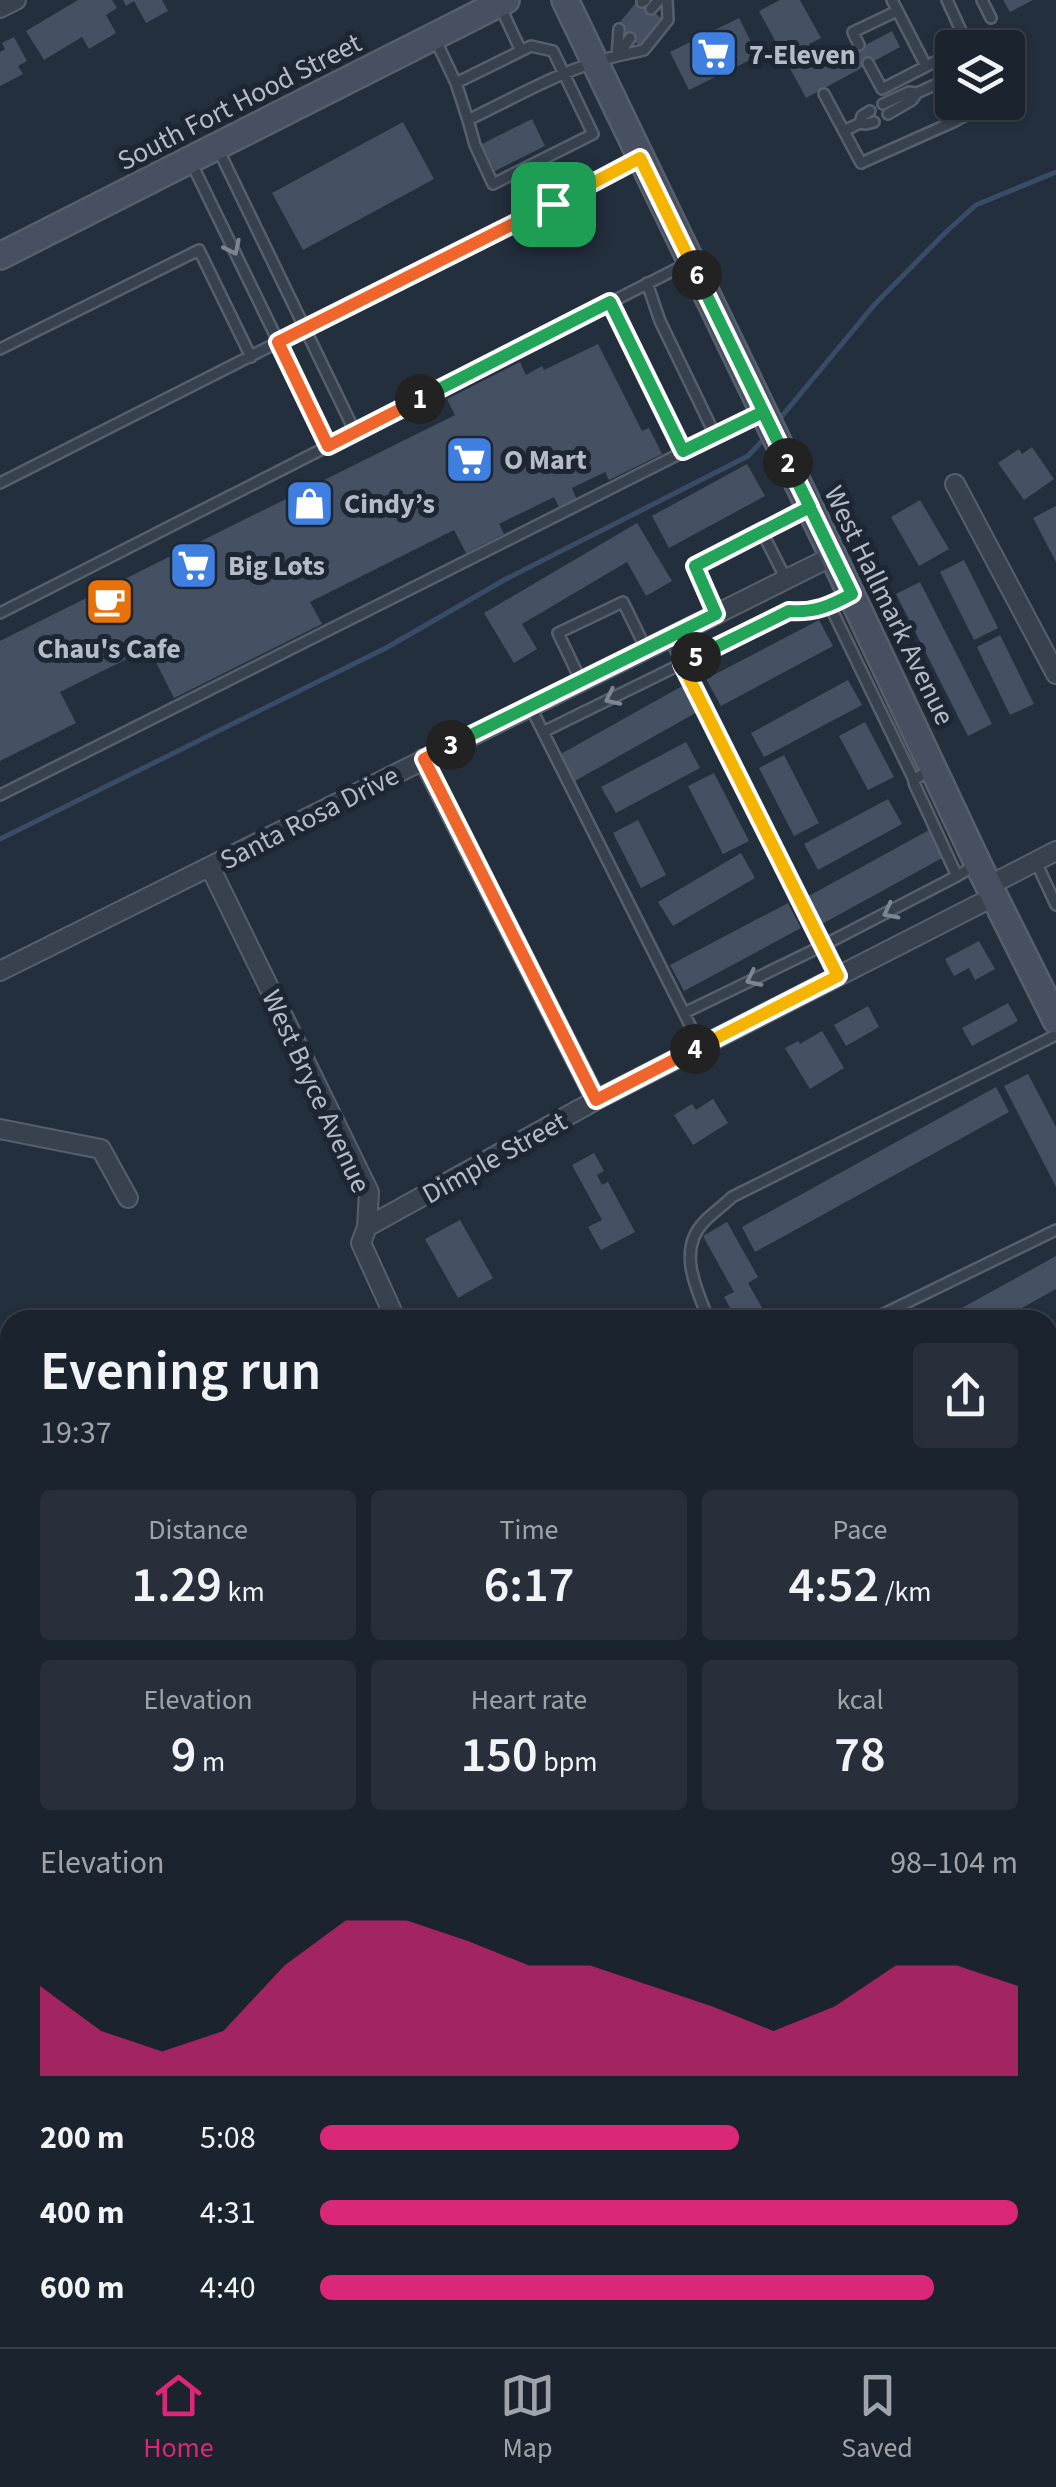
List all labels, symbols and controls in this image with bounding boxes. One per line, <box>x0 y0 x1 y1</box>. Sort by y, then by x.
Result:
street label: South Fort Hood Street <box>111 23 369 181</box>
supermarket icon: 7-Eleven <box>688 28 740 80</box>
map controls <box>935 30 1025 120</box>
button: layers <box>935 30 1025 120</box>
place label: 7-Eleven <box>749 35 856 75</box>
pin <box>511 162 596 247</box>
icon: arrive <box>526 177 581 232</box>
one-way arrow <box>220 237 240 255</box>
pin: 6 <box>672 250 722 300</box>
text: 6 <box>690 255 704 295</box>
pin: 1 <box>395 374 445 424</box>
text: 1 <box>413 379 427 419</box>
supermarket icon: O Mart <box>443 433 495 485</box>
pin: 2 <box>763 438 813 488</box>
place label: O Mart <box>504 440 587 480</box>
text: 2 <box>781 443 795 483</box>
shop icon: Cindy’s <box>283 477 335 529</box>
street label: West Hallmark Avenue <box>814 479 964 732</box>
place label: Cindy’s <box>344 484 435 524</box>
supermarket icon: Big Lots <box>167 539 219 591</box>
place label: Big Lots <box>228 546 325 586</box>
cafe icon: Chau's Cafe <box>83 575 135 627</box>
place label: Chau's Cafe <box>37 629 181 669</box>
pin: 5 <box>671 632 721 682</box>
text: 5 <box>689 637 703 677</box>
one-way arrow <box>605 685 623 705</box>
pin: 3 <box>426 720 476 770</box>
text: 3 <box>444 725 458 765</box>
street label: Santa Rosa Drive <box>213 756 406 880</box>
one-way arrow <box>883 900 901 919</box>
one-way arrow <box>745 967 763 987</box>
street label: West Bryce Avenue <box>251 983 381 1200</box>
pin: 4 <box>670 1024 720 1074</box>
text: 4 <box>688 1029 702 1069</box>
street label: Dimple Street <box>415 1101 574 1214</box>
text: Evening run <box>40 1333 321 1411</box>
button: share <box>913 1343 1018 1448</box>
text: 19:37 <box>40 1410 112 1456</box>
text: Distance <box>148 1510 248 1550</box>
text: Time <box>500 1510 559 1550</box>
text: Pace <box>833 1510 887 1550</box>
text: 1.29 <box>131 1550 222 1621</box>
text: 6:17 <box>484 1550 574 1621</box>
text: 4:52 <box>788 1550 879 1621</box>
text: km <box>222 1572 265 1612</box>
text: /km <box>879 1572 932 1612</box>
text: Elevation <box>143 1680 253 1720</box>
text: Heart rate <box>471 1680 587 1720</box>
text: kcal <box>836 1680 884 1720</box>
text: 9 <box>171 1720 196 1791</box>
text: 150 <box>461 1720 538 1791</box>
text: 78 <box>834 1720 886 1791</box>
text: m <box>196 1742 225 1782</box>
text: bpm <box>538 1742 597 1782</box>
text: Elevation <box>40 1840 165 1886</box>
text: 98–104 m <box>890 1840 1018 1886</box>
text: 200 m <box>40 2115 125 2161</box>
text: 5:08 <box>200 2115 256 2161</box>
text: 400 m <box>40 2190 125 2236</box>
text: 4:31 <box>200 2190 256 2236</box>
text: 600 m <box>40 2265 125 2311</box>
text: 4:40 <box>200 2265 256 2311</box>
tab: Home <box>143 2368 214 2468</box>
tab: Map <box>500 2368 555 2468</box>
tab: Saved <box>841 2368 913 2468</box>

